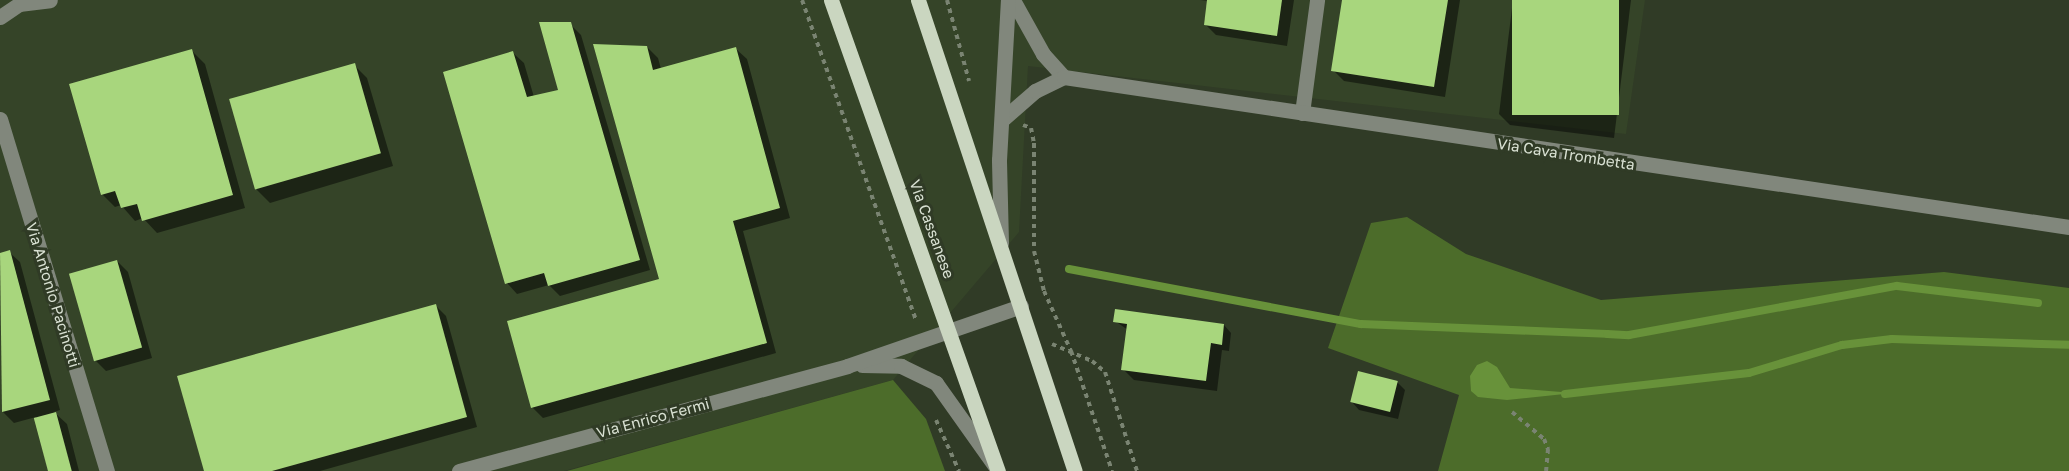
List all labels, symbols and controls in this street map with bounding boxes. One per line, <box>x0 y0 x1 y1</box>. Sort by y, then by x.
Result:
street label: Via Cava Trombetta <box>1496 134 1636 174</box>
street label: Via Cassanese <box>906 177 958 281</box>
street label: Via Antonio Pacinotti <box>22 220 84 370</box>
street label: Via Enrico Fermi <box>595 394 711 442</box>

